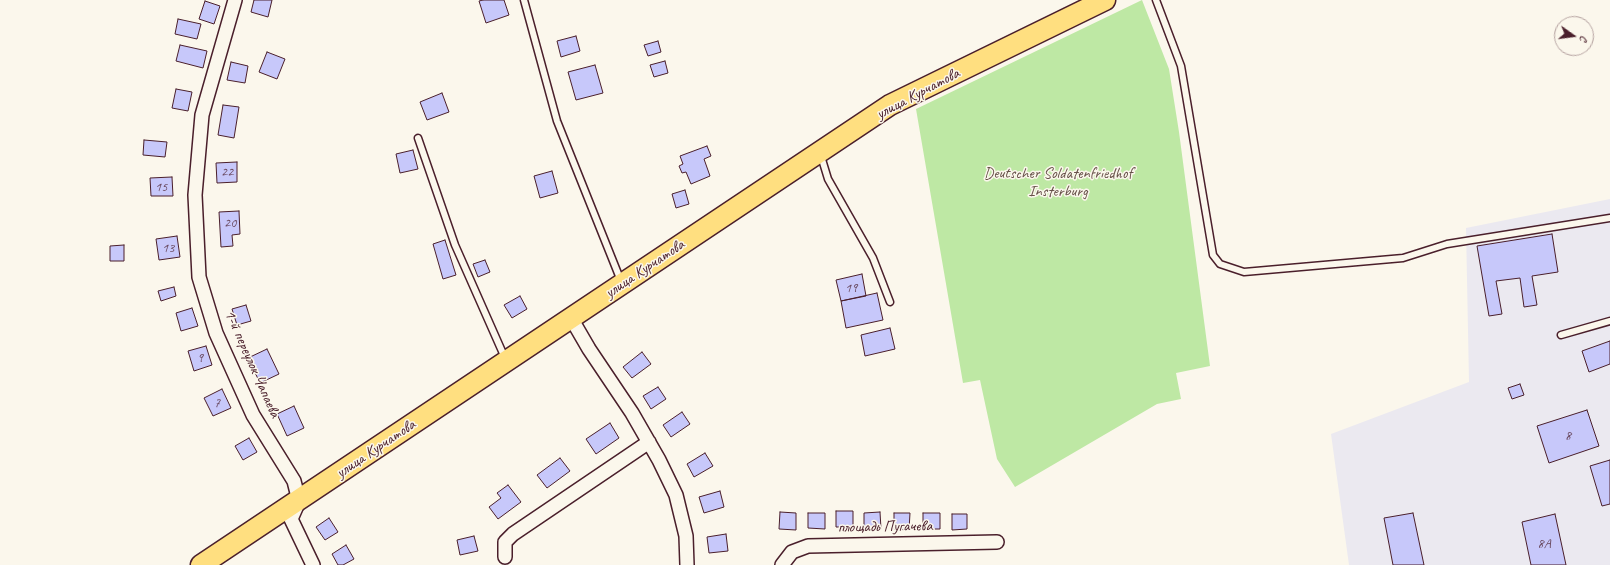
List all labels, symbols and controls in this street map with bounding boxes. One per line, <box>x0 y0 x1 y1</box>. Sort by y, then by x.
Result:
north arrow <box>1554 16 1594 56</box>
text: С <box>1577 34 1592 43</box>
street label: улица Курчатова <box>873 64 963 124</box>
house number: 22 <box>221 164 233 180</box>
park label: Deutscher Soldatenfriedhof Insterburg <box>984 164 1132 202</box>
house number: 15 <box>155 179 167 195</box>
house number: 20 <box>224 215 236 231</box>
street label: улица Курчатова <box>602 235 688 303</box>
house number: 13 <box>162 240 174 256</box>
house number: 19 <box>845 280 857 296</box>
street label: 1-й переулок Чапаева <box>220 307 284 421</box>
house number: 9 <box>197 350 203 366</box>
house number: 7 <box>214 395 220 411</box>
street label: улица Курчатова <box>333 415 419 483</box>
house number: 8 <box>1565 428 1571 444</box>
street label: площадь Пугачева <box>837 517 933 537</box>
house number: 8А <box>1537 536 1551 552</box>

